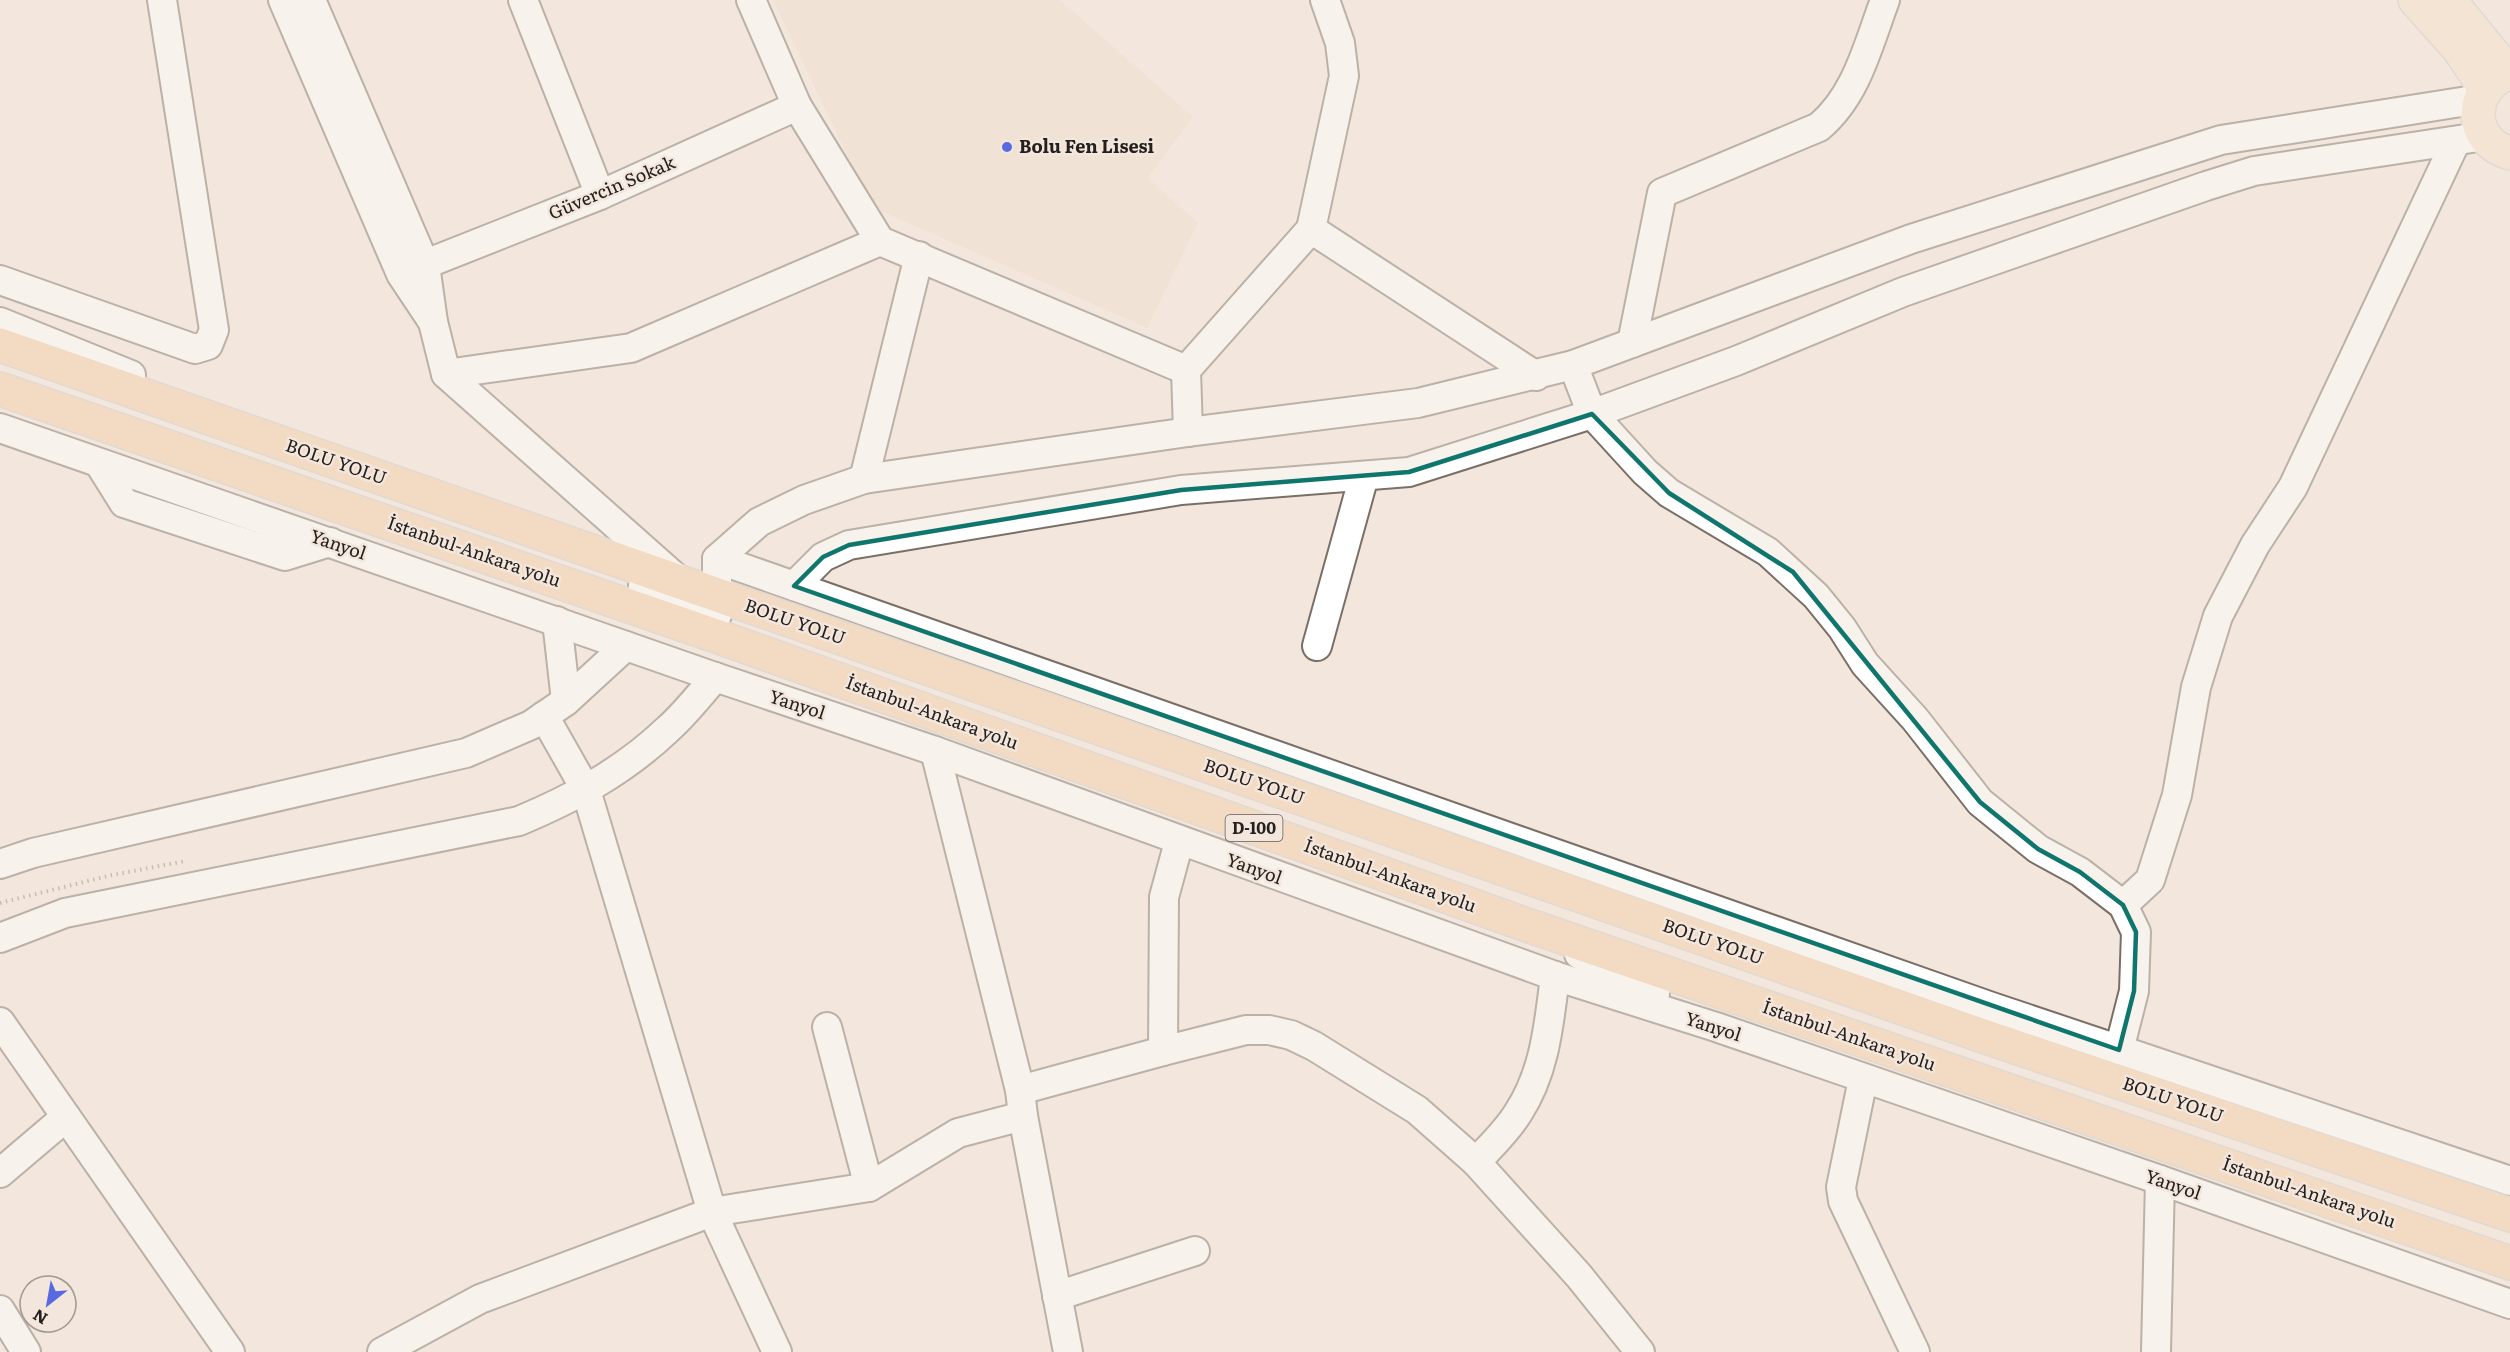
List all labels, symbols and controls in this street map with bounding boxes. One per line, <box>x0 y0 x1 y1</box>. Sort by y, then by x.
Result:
place label: Bolu Fen Lisesi <box>1019 132 1155 159</box>
marker: Bolu Fen Lisesi <box>1000 140 1014 154</box>
street label: Güvercin Sokak <box>544 147 680 225</box>
street label: BOLU YOLU <box>282 431 391 490</box>
street label: İstanbul-Ankara yolu <box>384 508 565 593</box>
street label: Yanyol <box>307 521 370 566</box>
street label: BOLU YOLU <box>741 591 850 650</box>
street label: İstanbul-Ankara yolu <box>842 668 1023 755</box>
street label: Yanyol <box>766 682 829 725</box>
street label: BOLU YOLU <box>1200 751 1309 810</box>
road number: D-100 <box>1226 815 1282 841</box>
street label: İstanbul-Ankara yolu <box>1300 831 1481 918</box>
street label: Yanyol <box>1223 845 1286 890</box>
street label: BOLU YOLU <box>1659 911 1768 970</box>
street label: İstanbul-Ankara yolu <box>1759 992 1940 1077</box>
street label: Yanyol <box>1682 1004 1745 1047</box>
street label: BOLU YOLU <box>2119 1069 2228 1128</box>
street label: İstanbul-Ankara yolu <box>2219 1149 2400 1234</box>
street label: Yanyol <box>2142 1161 2205 1206</box>
north arrow <box>18 1274 78 1334</box>
text: N <box>28 1304 52 1331</box>

